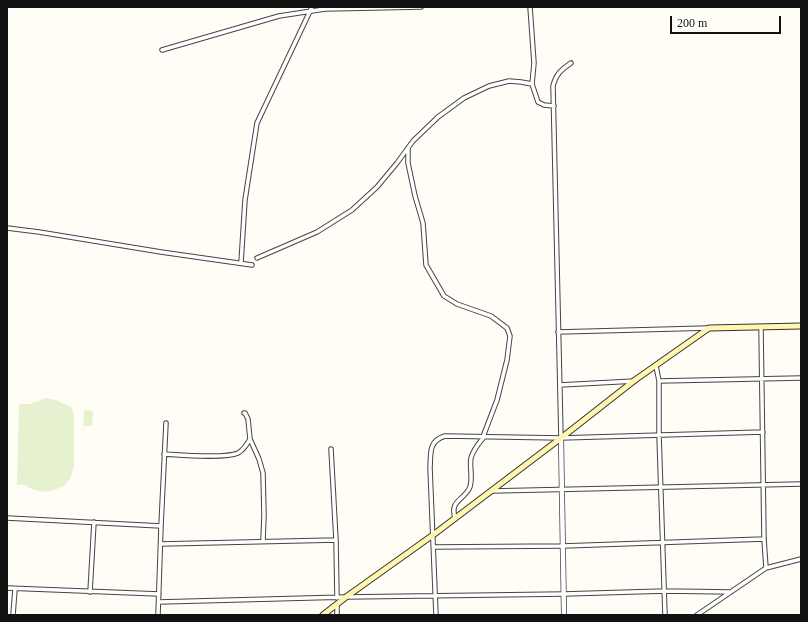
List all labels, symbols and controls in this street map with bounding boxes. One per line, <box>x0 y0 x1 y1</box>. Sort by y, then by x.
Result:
scale bar <box>672 8 783 34</box>
text: 200 m <box>677 16 707 30</box>

